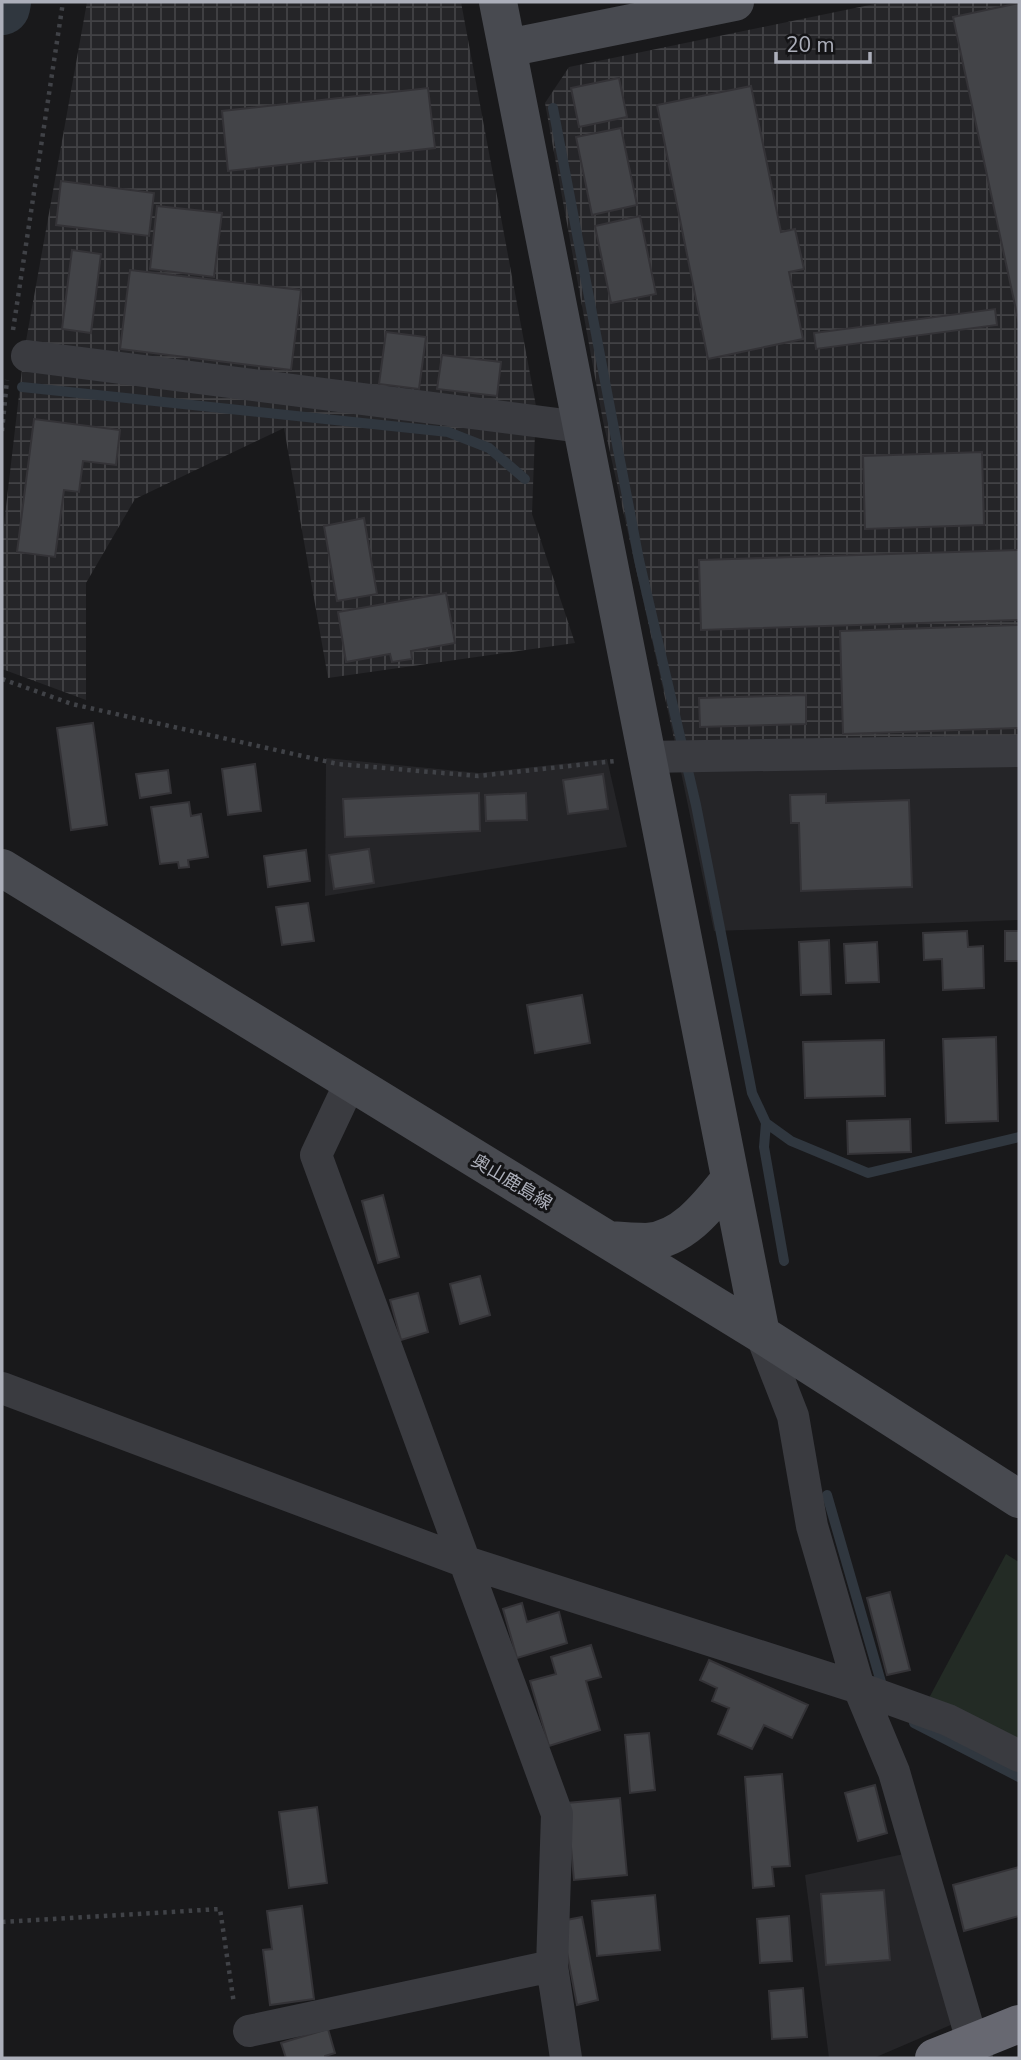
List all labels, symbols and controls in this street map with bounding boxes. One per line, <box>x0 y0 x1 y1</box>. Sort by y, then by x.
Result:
scale bar <box>776 21 870 65</box>
text: 20 m <box>786 31 835 59</box>
street label: 奥山鹿島線 <box>467 1149 557 1215</box>

